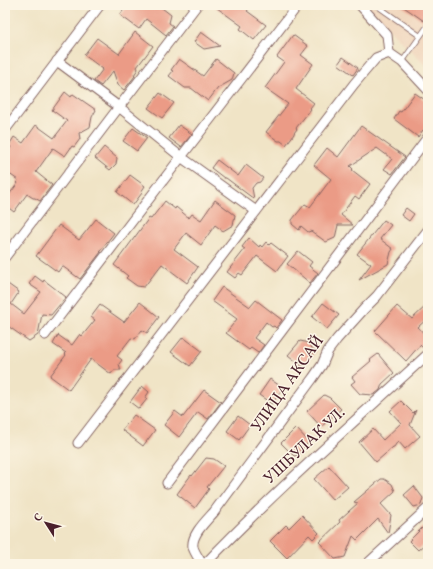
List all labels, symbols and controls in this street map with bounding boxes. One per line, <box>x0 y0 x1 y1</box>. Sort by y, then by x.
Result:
street label: УЛИЦА АКСАЙ <box>246 331 330 437</box>
street label: УШБУЛАК УЛ. <box>259 402 351 490</box>
north arrow <box>26 503 66 543</box>
text: С <box>31 511 47 525</box>

